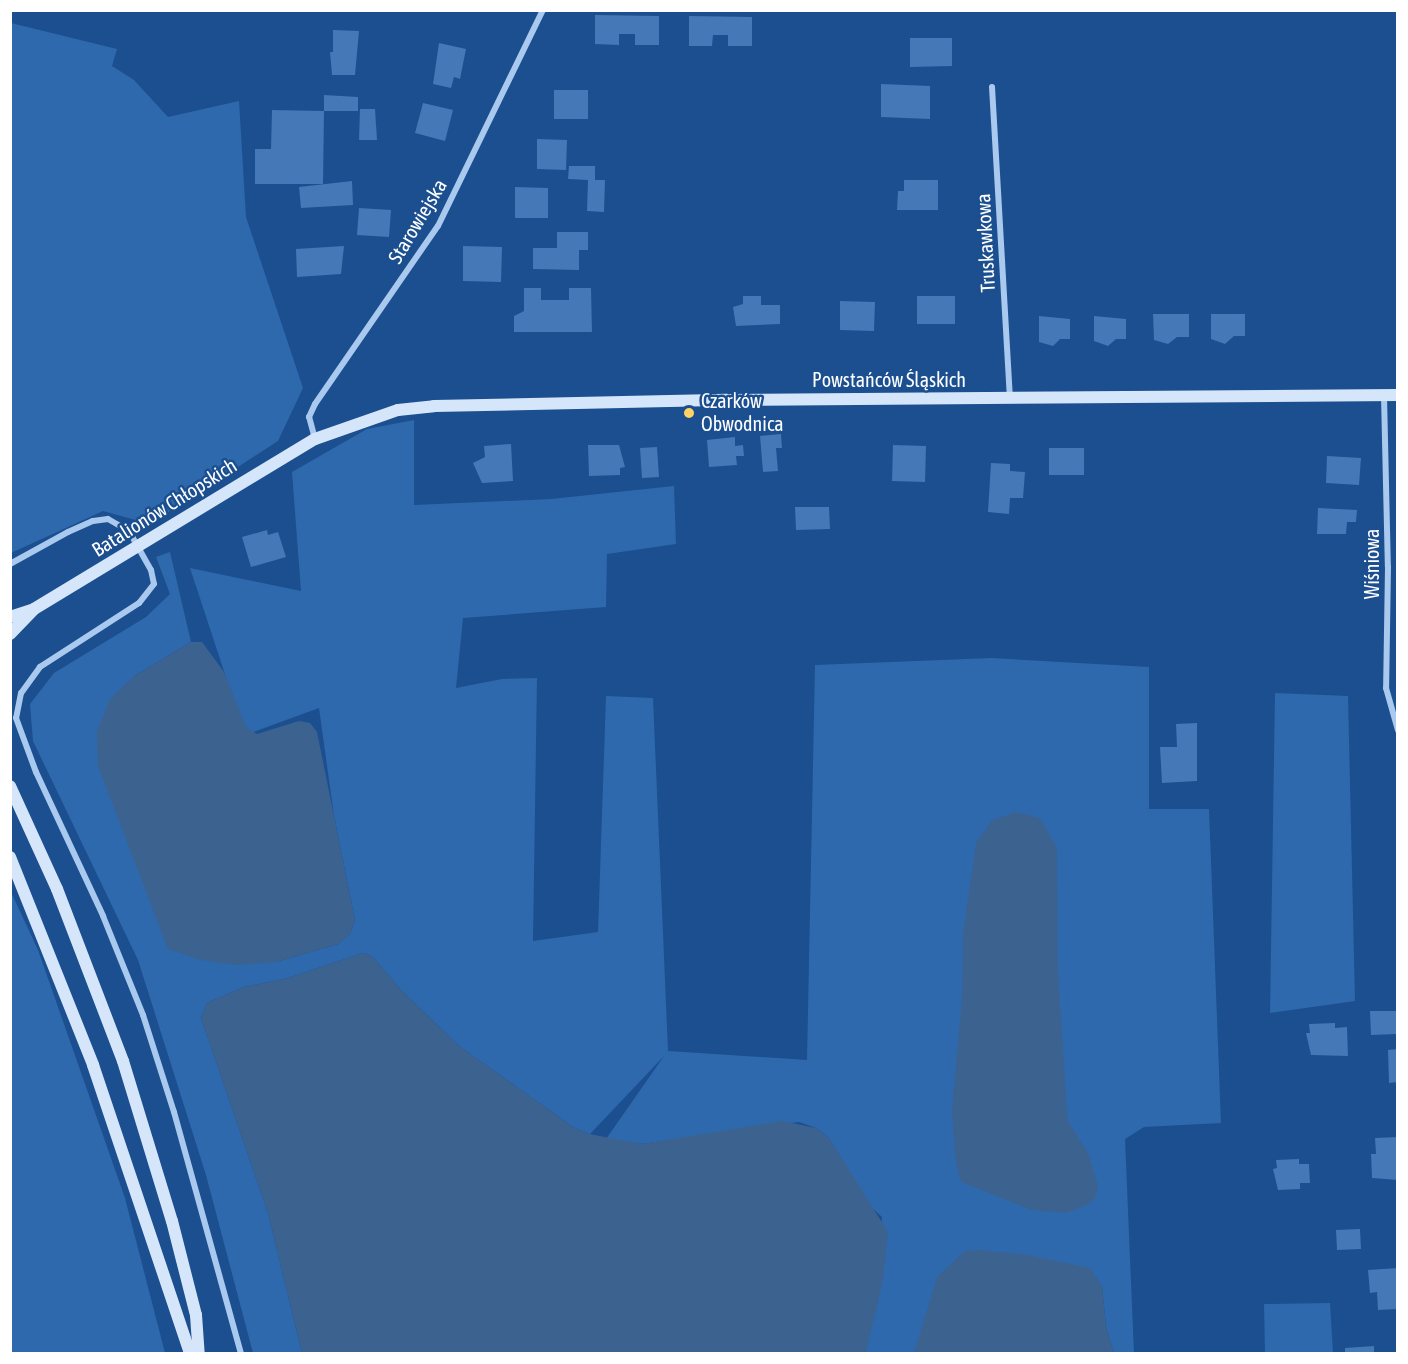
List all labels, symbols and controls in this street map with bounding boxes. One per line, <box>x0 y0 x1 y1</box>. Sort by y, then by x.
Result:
street label: Starowiejska <box>383 175 451 267</box>
street label: Truskawkowa <box>970 193 1000 293</box>
street label: Powstańców Śląskich <box>812 367 966 391</box>
place label: Czarków Obwodnica <box>701 389 784 436</box>
marker: Czarków Obwodnica <box>682 406 696 420</box>
street label: Batalionów Chłopskich <box>87 453 241 561</box>
street label: Wiśniowa <box>1359 529 1383 599</box>

